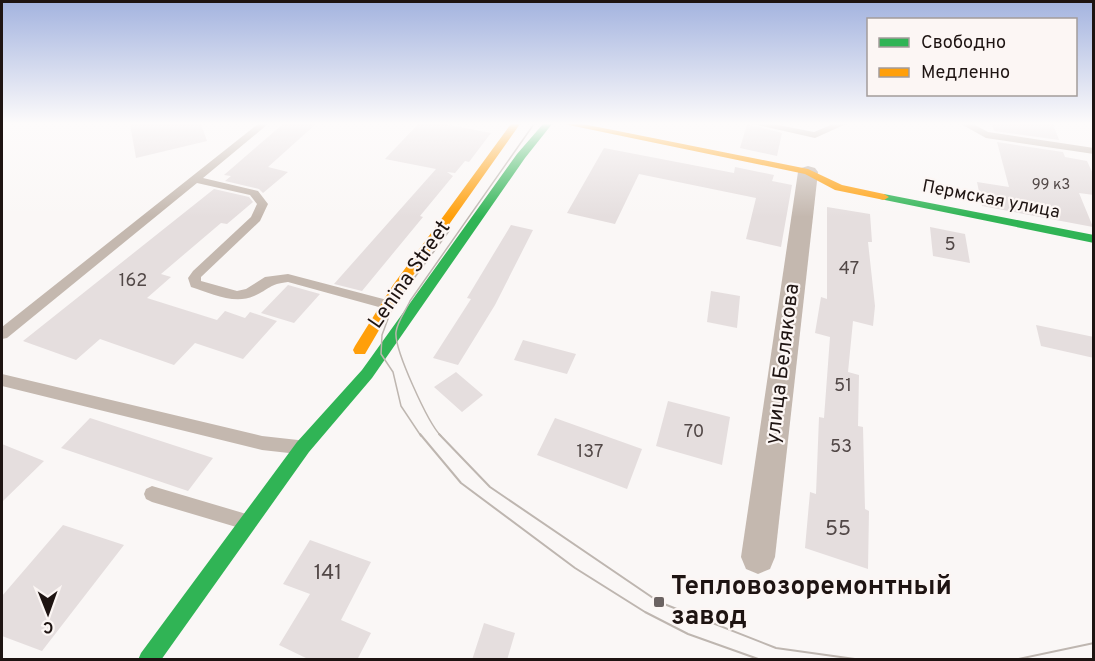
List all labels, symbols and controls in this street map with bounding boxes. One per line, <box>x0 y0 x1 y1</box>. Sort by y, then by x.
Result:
legend <box>867 18 1077 96</box>
text: Свободно <box>921 32 1006 55</box>
text: Медленно <box>921 62 1010 85</box>
street label: Пермская улица <box>920 175 1062 225</box>
house number: 99 к3 <box>1032 176 1070 195</box>
street label: Lenina Street <box>363 216 457 334</box>
house number: 5 <box>944 234 956 257</box>
house number: 47 <box>839 258 859 281</box>
house number: 162 <box>119 270 147 293</box>
street label: улица Белякова <box>760 282 806 446</box>
house number: 51 <box>834 375 852 398</box>
house number: 70 <box>684 421 704 444</box>
house number: 53 <box>830 436 852 459</box>
house number: 137 <box>577 441 603 464</box>
house number: 55 <box>825 516 851 543</box>
house number: 141 <box>314 560 342 587</box>
place label: Тепловозоремонтный завод <box>671 571 952 634</box>
north arrow <box>18 583 78 643</box>
marker: Тепловозоремонтный завод <box>652 595 666 609</box>
text: С <box>43 616 54 636</box>

